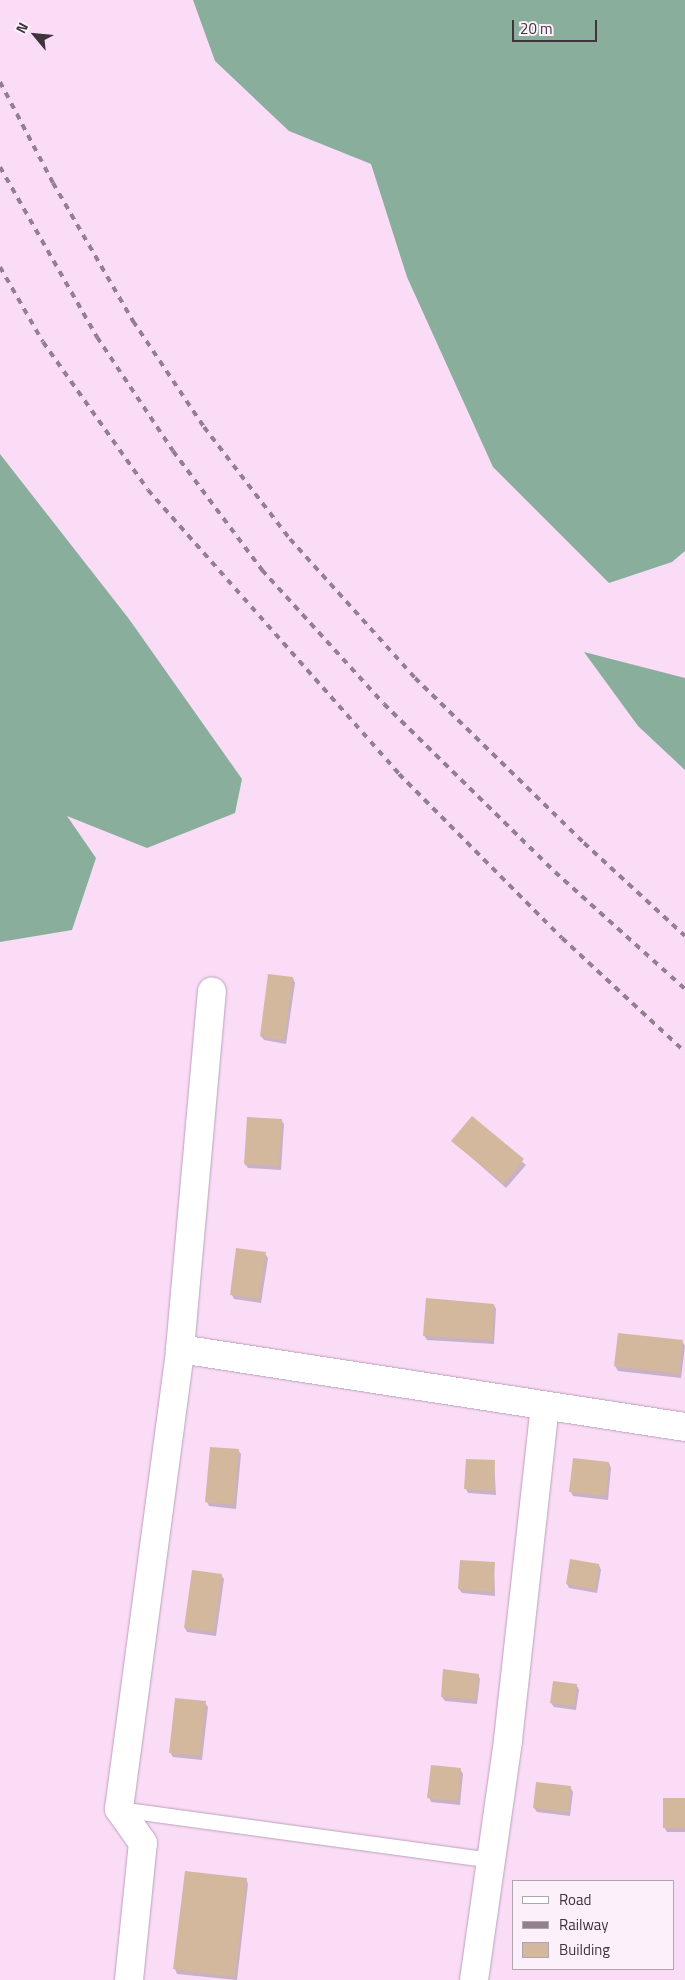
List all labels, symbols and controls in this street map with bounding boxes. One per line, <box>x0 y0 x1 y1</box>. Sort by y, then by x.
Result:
north arrow <box>10 10 60 60</box>
scale bar <box>515 10 600 42</box>
text: 20 m <box>520 17 553 40</box>
text: N <box>10 19 33 37</box>
legend <box>512 1880 675 1970</box>
text: Road <box>559 1888 591 1911</box>
text: Railway <box>559 1913 609 1936</box>
text: Building <box>559 1938 610 1961</box>

